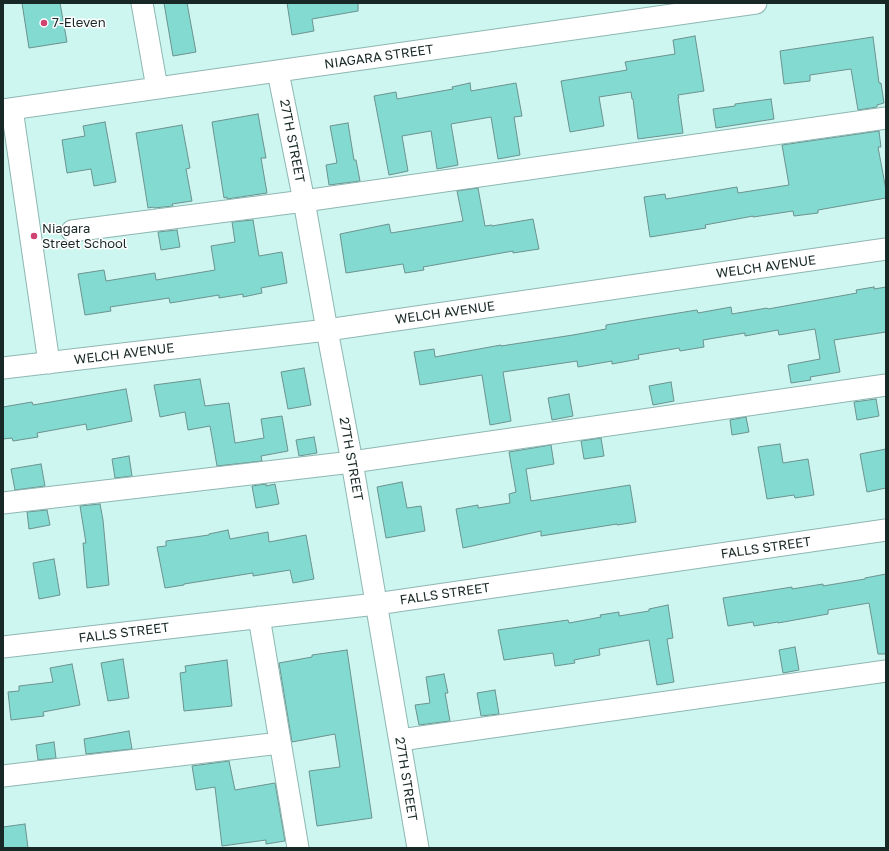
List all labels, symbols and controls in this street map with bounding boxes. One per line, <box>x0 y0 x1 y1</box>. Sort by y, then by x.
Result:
place label: 7-Eleven <box>52 15 106 31</box>
marker: 7-Eleven <box>39 18 49 28</box>
street label: NIAGARA STREET <box>323 42 435 72</box>
street label: 27TH STREET <box>276 98 308 184</box>
place label: Niagara Street School <box>42 221 127 252</box>
marker: Niagara Street School <box>29 231 39 241</box>
street label: WELCH AVENUE <box>715 252 817 282</box>
street label: WELCH AVENUE <box>394 298 496 328</box>
street label: WELCH AVENUE <box>73 340 175 368</box>
street label: 27TH STREET <box>336 416 366 502</box>
street label: FALLS STREET <box>720 534 812 562</box>
street label: FALLS STREET <box>399 580 491 608</box>
street label: FALLS STREET <box>78 620 170 646</box>
street label: 27TH STREET <box>392 736 420 822</box>

